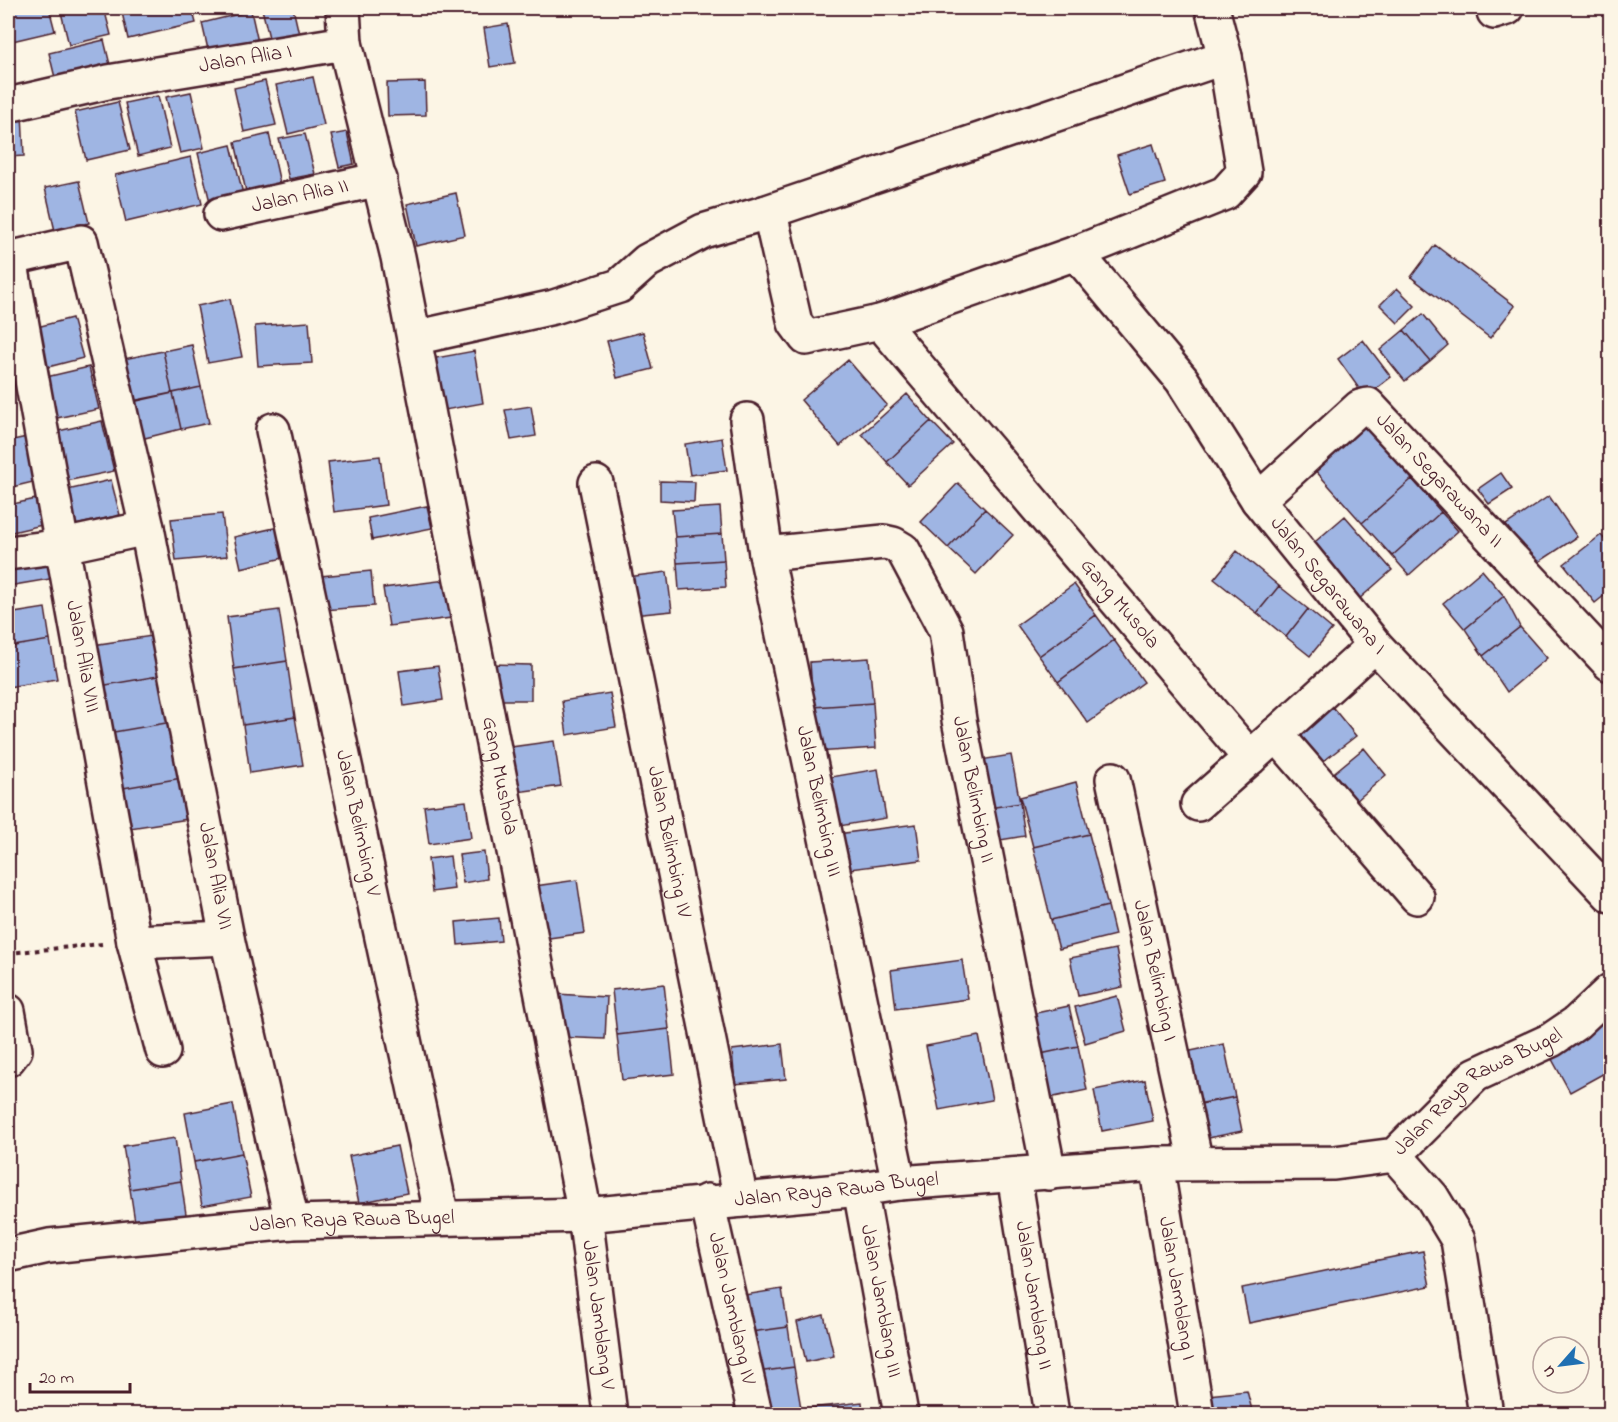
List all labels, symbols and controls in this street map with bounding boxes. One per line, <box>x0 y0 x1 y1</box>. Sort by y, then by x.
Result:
street label: Jalan Alia I <box>197 37 294 82</box>
street label: Jalan Alia II <box>249 171 352 222</box>
street label: Jalan Segarawana II <box>1368 406 1510 555</box>
street label: Jalan Segarawana I <box>1262 510 1392 662</box>
street label: Gang Musola <box>1072 552 1166 656</box>
street label: Jalan Alia VIII <box>57 598 107 715</box>
street label: Jalan Belimbing II <box>944 713 1002 866</box>
street label: Gang Mushola <box>473 714 526 838</box>
street label: Jalan Belimbing III <box>788 723 849 880</box>
street label: Jalan Belimbing V <box>327 747 388 899</box>
street label: Jalan Belimbing IV <box>639 763 699 920</box>
street label: Jalan Alia VII <box>190 820 240 932</box>
street label: Jalan Belimbing I <box>1125 897 1184 1044</box>
street label: Jalan Raya Rawa Bugel <box>1387 1021 1569 1163</box>
street label: Jalan Raya Rawa Bugel <box>733 1165 940 1216</box>
street label: Jalan Raya Rawa Bugel <box>248 1203 455 1241</box>
street label: Jalan Jamblang I <box>1150 1214 1203 1362</box>
street label: Jalan Jamblang II <box>1007 1219 1060 1372</box>
street label: Jalan Jamblang III <box>852 1222 909 1380</box>
street label: Jalan Jamblang IV <box>699 1229 763 1387</box>
street label: Jalan Jamblang V <box>573 1238 622 1391</box>
north arrow <box>1531 1335 1591 1395</box>
scale bar <box>30 1356 130 1394</box>
text: U <box>1537 1361 1562 1381</box>
text: 20 m <box>39 1366 74 1392</box>

